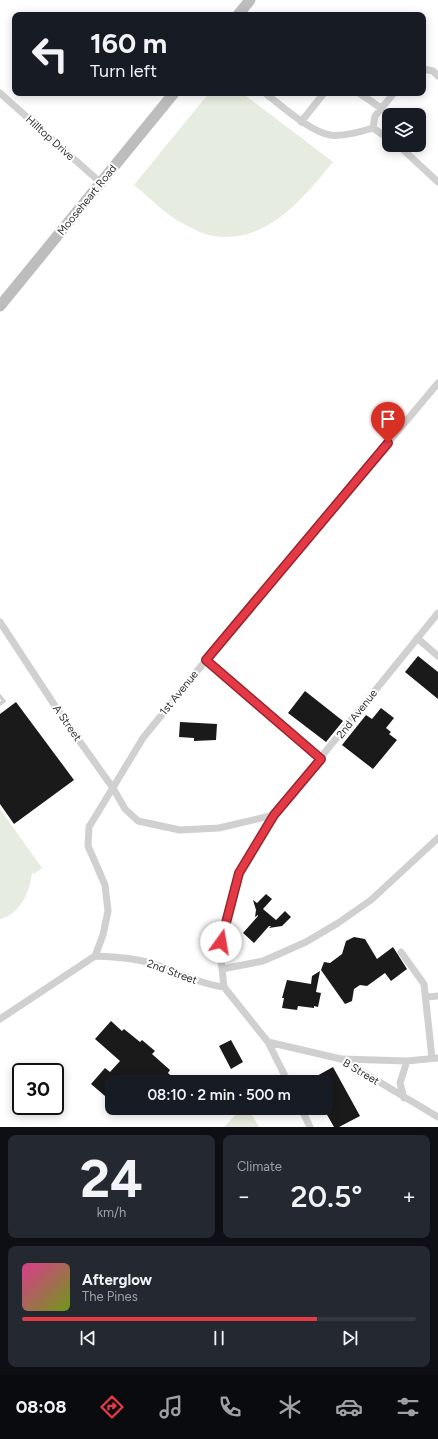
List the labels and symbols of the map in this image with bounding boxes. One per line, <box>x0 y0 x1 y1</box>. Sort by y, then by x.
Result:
street label: Hilltop Drive <box>23 113 77 163</box>
street label: Mooseheart Road <box>55 162 119 238</box>
pin <box>371 402 405 443</box>
street label: 1st Avenue <box>157 668 201 718</box>
street label: 2nd Avenue <box>334 687 380 741</box>
street label: A Street <box>50 702 84 744</box>
position arrow <box>200 921 242 963</box>
street label: 2nd Street <box>145 957 199 987</box>
street label: B Street <box>340 1056 382 1088</box>
speed limit sign: 30 <box>12 1063 64 1115</box>

